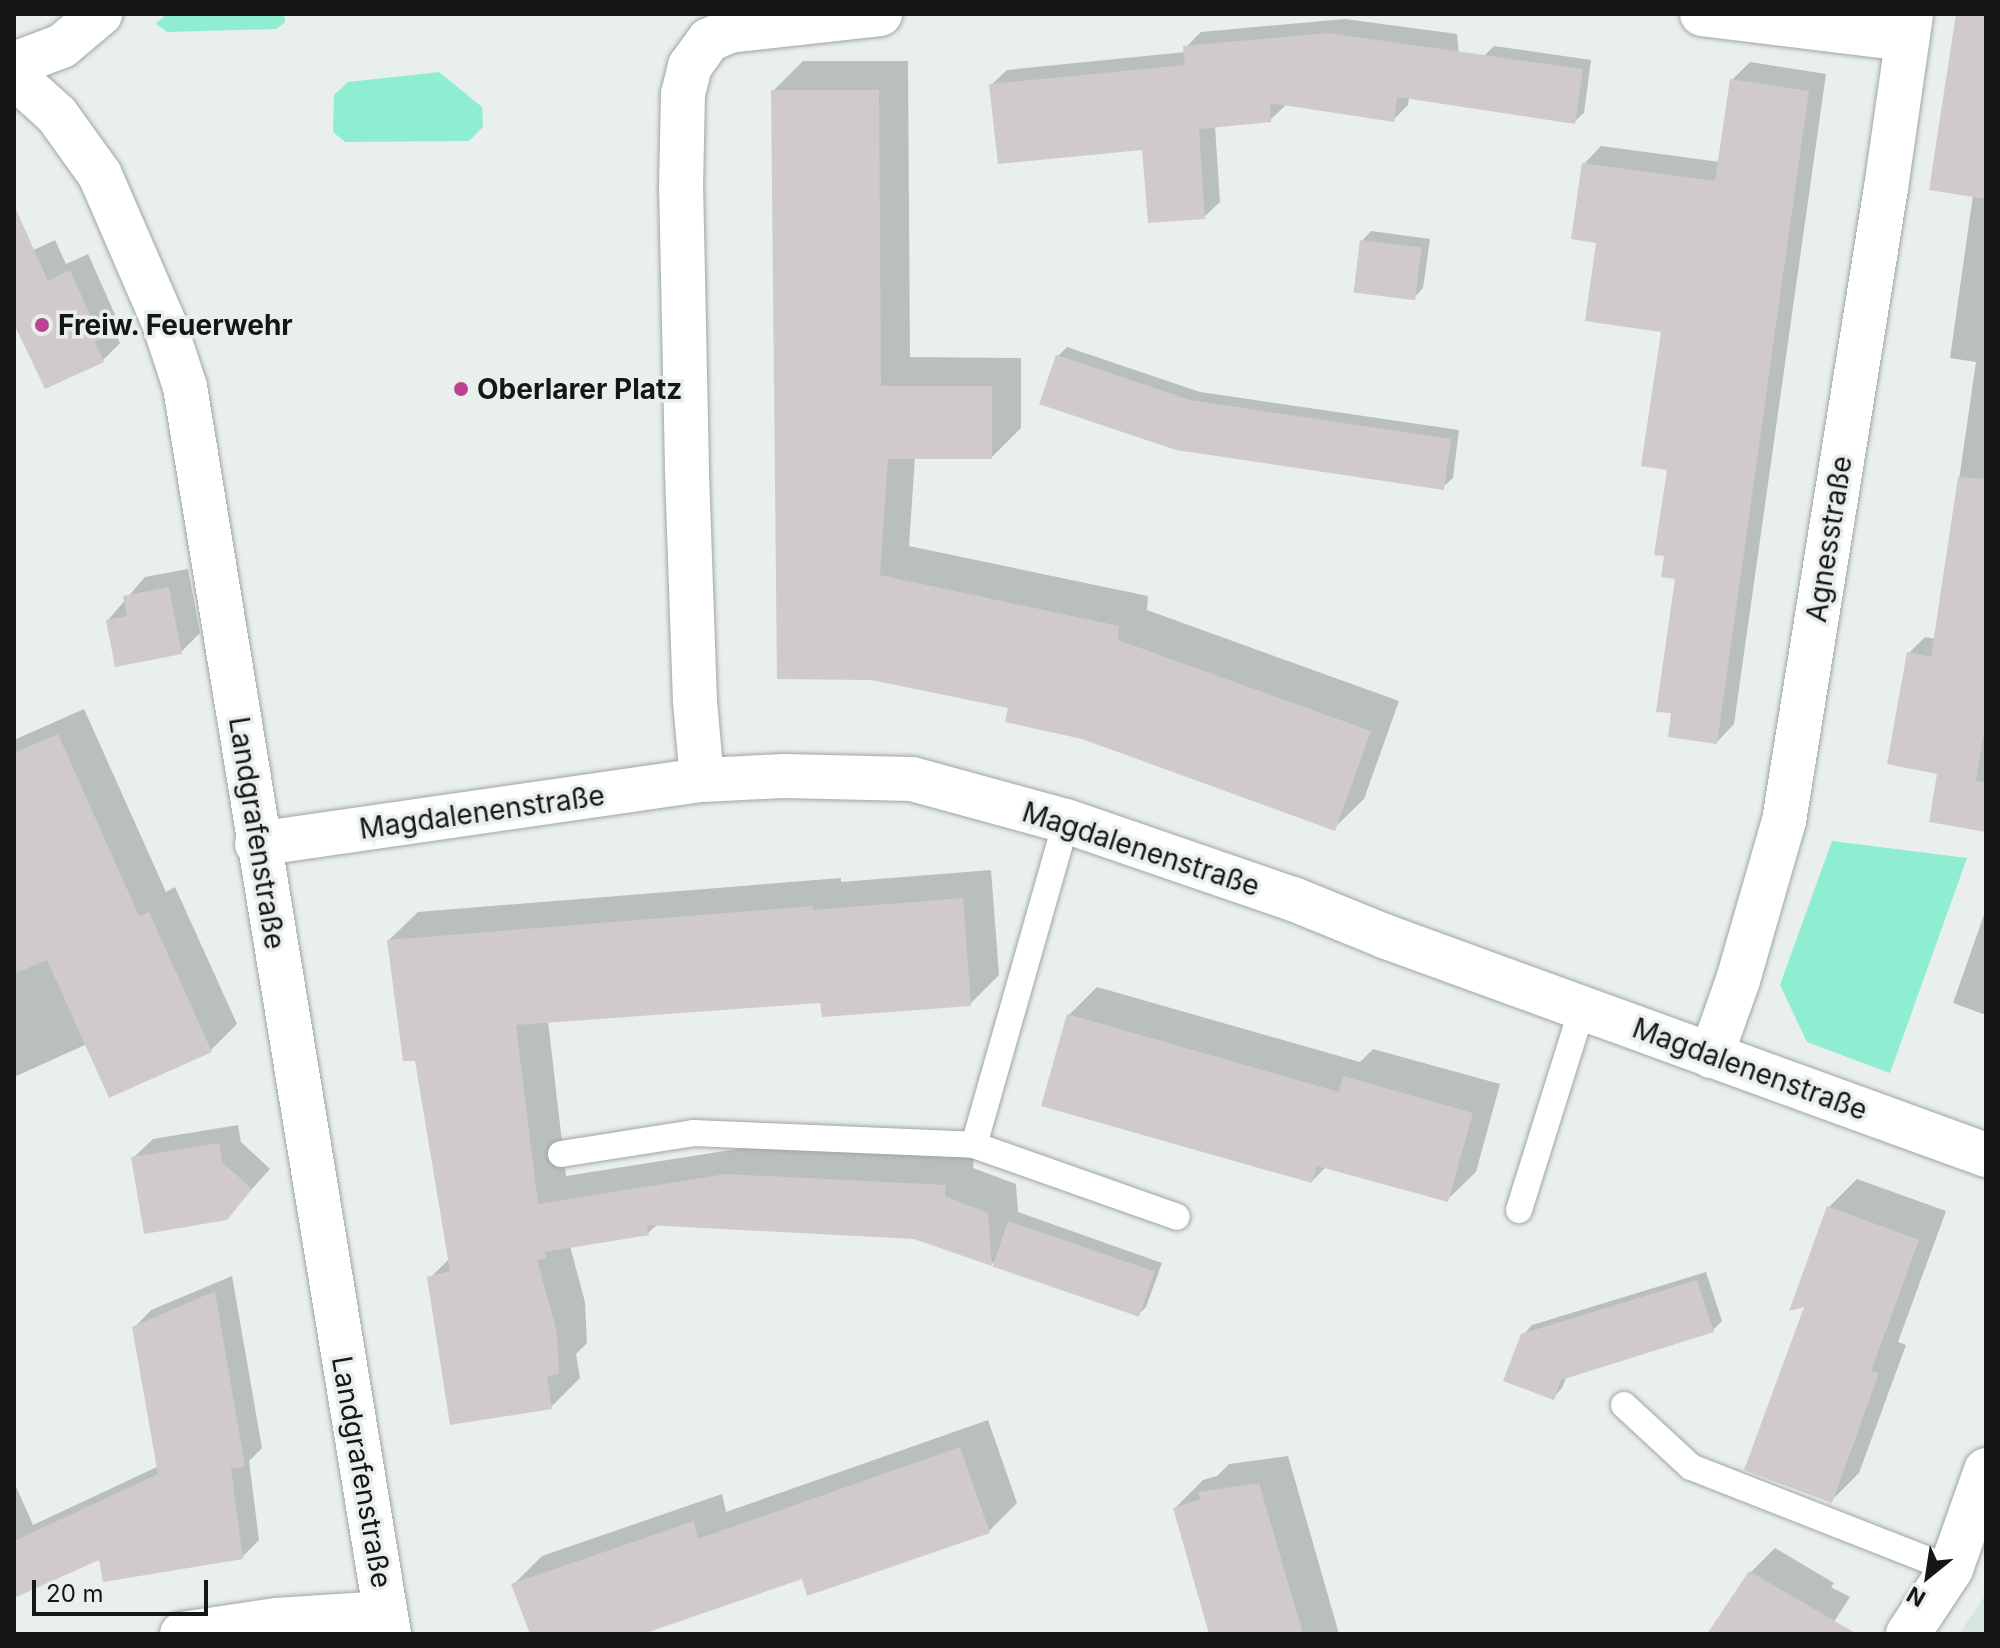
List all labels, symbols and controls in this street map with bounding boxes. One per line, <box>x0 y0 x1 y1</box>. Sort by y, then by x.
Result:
place label: Freiw. Feuerwehr <box>58 308 294 342</box>
marker: Freiw. Feuerwehr <box>33 316 51 334</box>
place label: Oberlarer Platz <box>477 372 682 406</box>
marker: Oberlarer Platz <box>452 380 470 398</box>
street label: Agnesstraße <box>1799 453 1859 625</box>
street label: Landgrafenstraße <box>222 714 292 952</box>
street label: Magdalenenstraße <box>357 778 607 846</box>
street label: Magdalenenstraße <box>1018 795 1264 903</box>
street label: Magdalenenstraße <box>1628 1011 1872 1127</box>
street label: Landgrafenstraße <box>325 1353 399 1591</box>
north arrow <box>1888 1536 1968 1616</box>
scale bar <box>36 1564 212 1614</box>
text: 20 m <box>46 1579 104 1608</box>
text: N <box>1902 1581 1930 1612</box>

